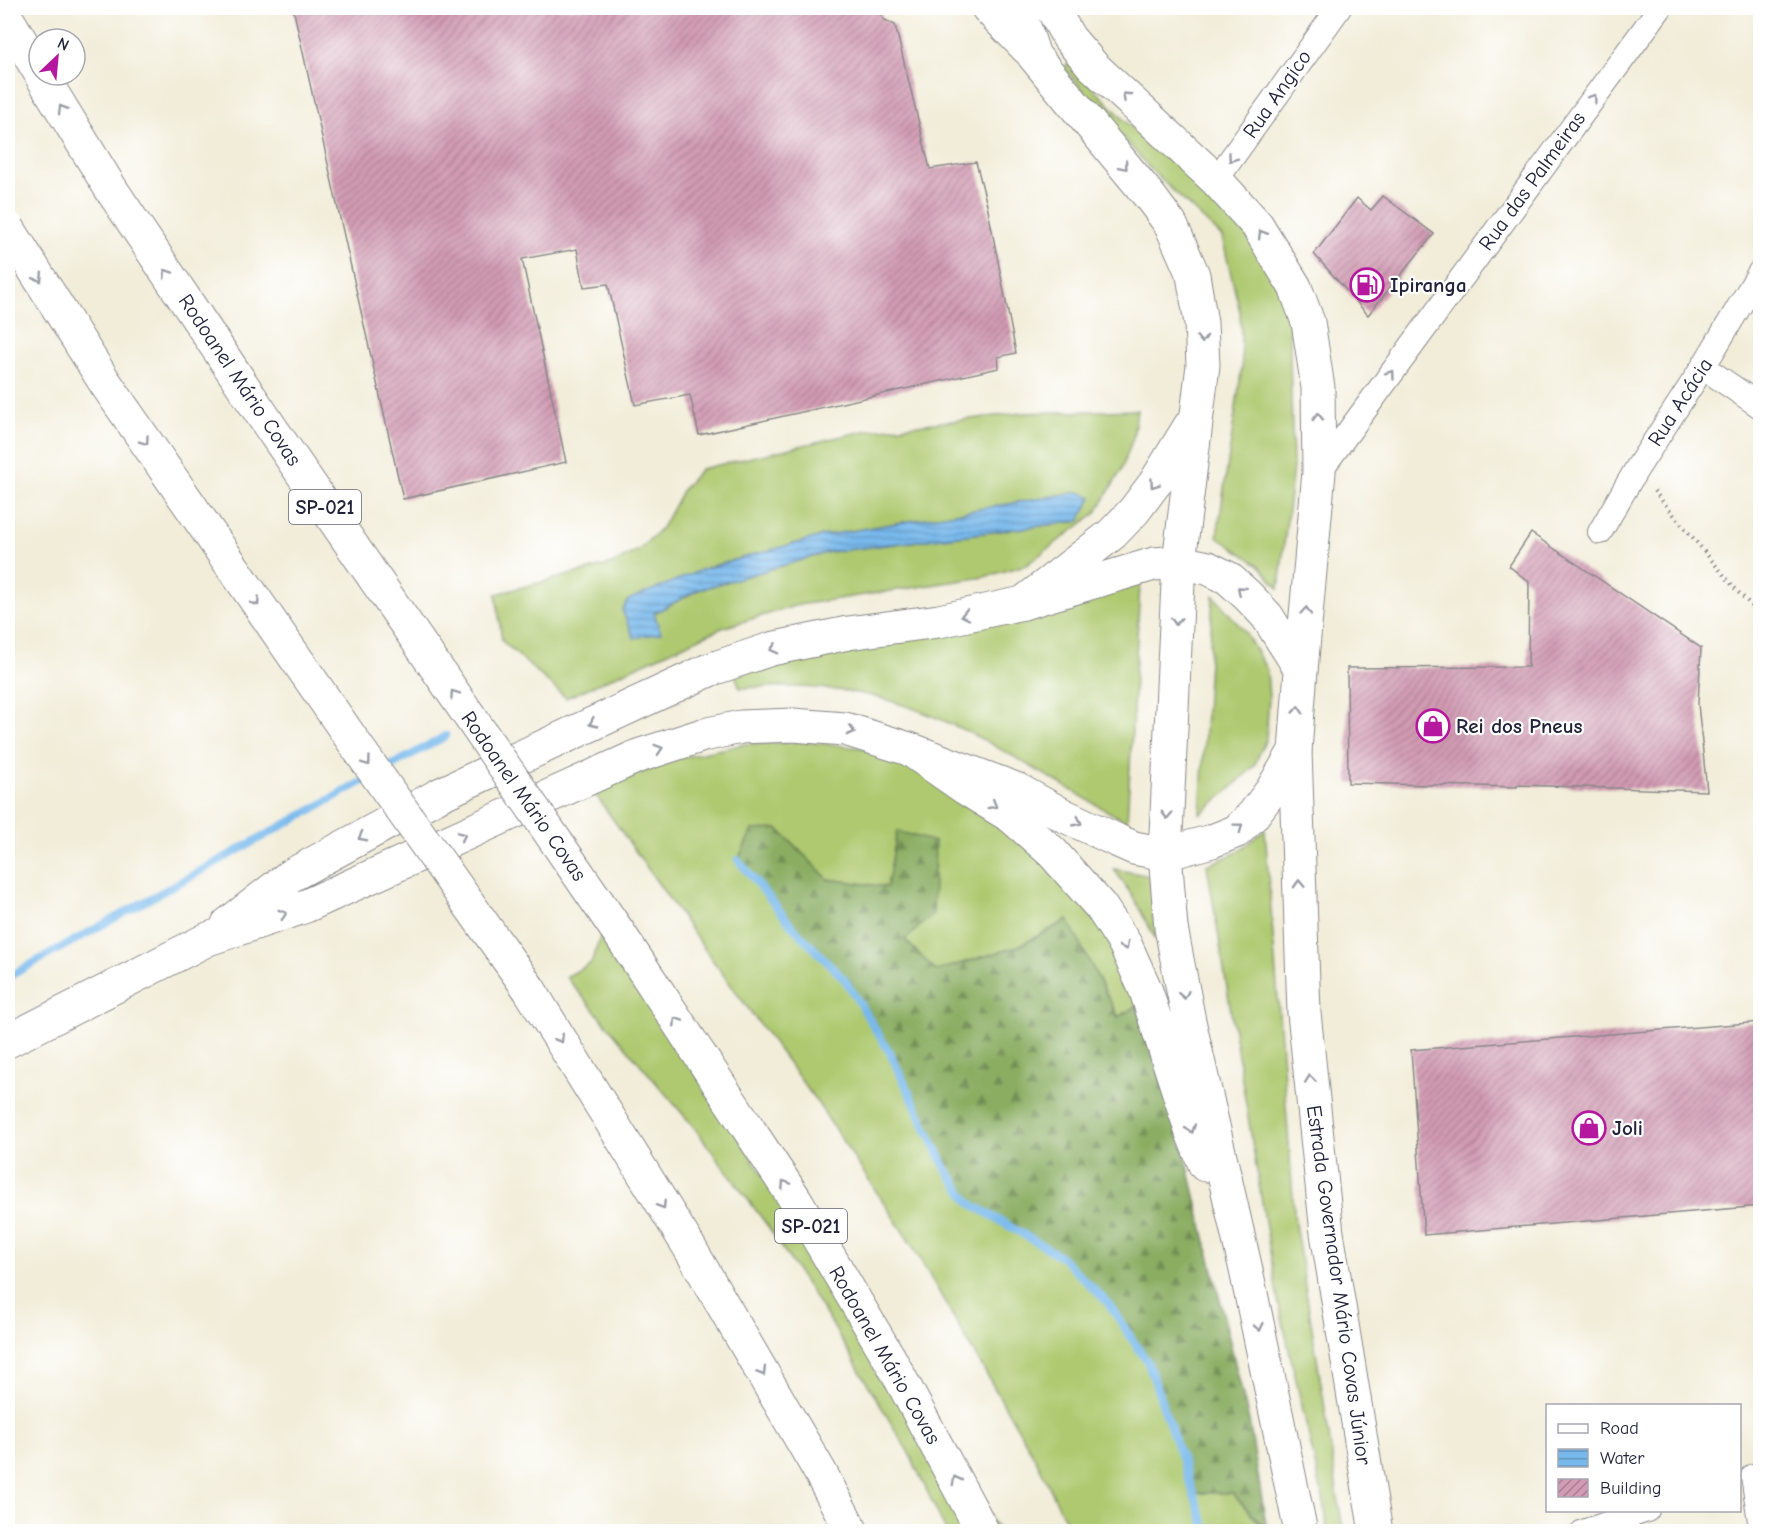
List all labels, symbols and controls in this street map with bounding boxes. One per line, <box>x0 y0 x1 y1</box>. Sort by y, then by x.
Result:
north arrow <box>27 27 87 87</box>
text: N <box>55 34 72 55</box>
street label: Rua Angico <box>1238 45 1316 143</box>
one-way arrow <box>1122 92 1132 103</box>
one-way arrow <box>1586 93 1597 104</box>
one-way arrow <box>58 105 70 115</box>
street label: Rua das Palmeiras <box>1474 107 1590 255</box>
one-way arrow <box>1228 151 1239 162</box>
one-way arrow <box>1117 159 1128 170</box>
one-way arrow <box>1258 230 1270 240</box>
fuel station icon: Ipiranga <box>1349 267 1385 303</box>
one-way arrow <box>163 268 174 279</box>
one-way arrow <box>31 272 43 282</box>
place label: Ipiranga <box>1390 273 1467 297</box>
street label: Rodoanel Mário Covas <box>174 290 306 470</box>
one-way arrow <box>1196 335 1208 344</box>
street label: Rua Acácia <box>1643 354 1717 450</box>
one-way arrow <box>1384 369 1395 380</box>
one-way arrow <box>1312 412 1324 421</box>
one-way arrow <box>138 435 149 446</box>
one-way arrow <box>1150 478 1161 489</box>
road number: SP-021 <box>289 490 361 524</box>
one-way arrow <box>1237 586 1248 597</box>
one-way arrow <box>249 595 260 606</box>
one-way arrow <box>1299 607 1312 616</box>
one-way arrow <box>961 608 971 621</box>
one-way arrow <box>1169 616 1182 625</box>
one-way arrow <box>769 642 779 654</box>
one-way arrow <box>450 690 461 701</box>
one-way arrow <box>1291 706 1304 715</box>
street label: Rodoanel Mário Covas <box>456 707 592 885</box>
shop icon: Rei dos Pneus <box>1415 708 1451 744</box>
place label: Rei dos Pneus <box>1456 714 1583 738</box>
one-way arrow <box>589 715 600 727</box>
one-way arrow <box>845 724 856 736</box>
one-way arrow <box>653 744 664 757</box>
one-way arrow <box>360 755 371 766</box>
one-way arrow <box>987 798 997 810</box>
one-way arrow <box>1160 811 1173 820</box>
one-way arrow <box>1072 815 1083 827</box>
one-way arrow <box>1232 823 1243 834</box>
one-way arrow <box>358 830 368 841</box>
one-way arrow <box>455 832 466 844</box>
one-way arrow <box>1292 880 1305 889</box>
one-way arrow <box>277 909 288 921</box>
one-way arrow <box>1118 940 1129 950</box>
one-way arrow <box>1177 990 1190 1000</box>
one-way arrow <box>673 1017 684 1028</box>
one-way arrow <box>553 1033 565 1043</box>
one-way arrow <box>1304 1074 1317 1083</box>
street label: Estrada Governador Mário Covas Júnior <box>1302 1104 1376 1467</box>
shop icon: Joli <box>1571 1110 1607 1146</box>
place label: Joli <box>1612 1116 1643 1140</box>
one-way arrow <box>1184 1123 1197 1134</box>
one-way arrow <box>780 1180 792 1190</box>
one-way arrow <box>655 1199 667 1209</box>
road number: SP-021 <box>775 1209 847 1243</box>
street label: Rodoanel Mário Covas <box>824 1262 946 1448</box>
one-way arrow <box>1251 1322 1264 1332</box>
one-way arrow <box>754 1366 766 1377</box>
legend <box>1546 1404 1741 1512</box>
text: Road <box>1600 1418 1639 1439</box>
text: Water <box>1600 1448 1645 1469</box>
one-way arrow <box>951 1475 963 1486</box>
text: Building <box>1600 1478 1662 1499</box>

